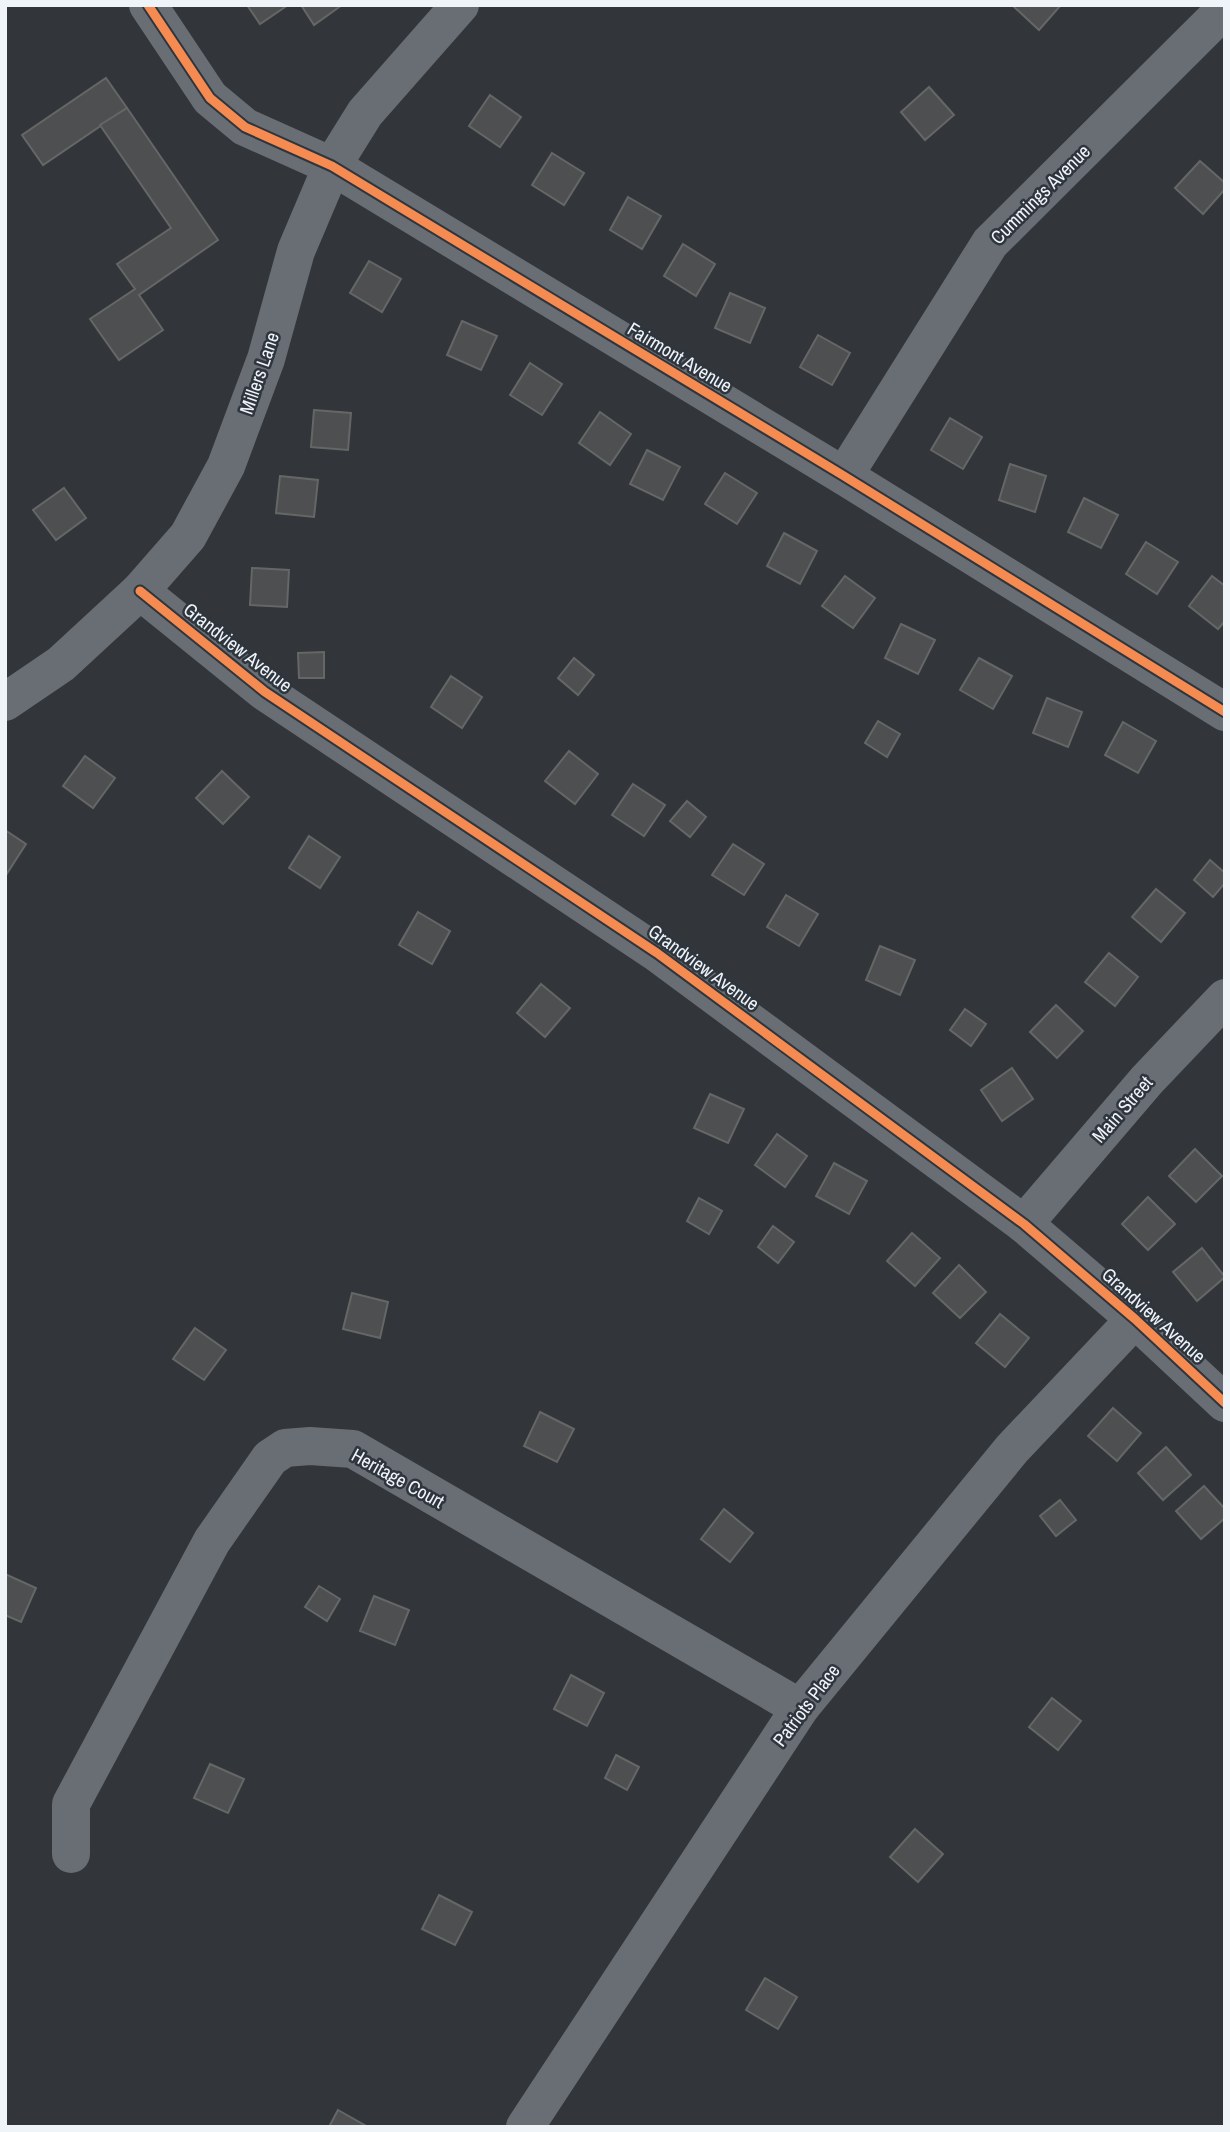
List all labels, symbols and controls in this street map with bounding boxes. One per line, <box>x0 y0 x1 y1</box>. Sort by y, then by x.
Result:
street label: Cummings Avenue <box>984 138 1096 250</box>
street label: Fairmont Avenue <box>623 316 737 398</box>
street label: Millers Lane <box>233 329 285 417</box>
street label: Grandview Avenue <box>178 596 298 698</box>
street label: Grandview Avenue <box>643 918 765 1016</box>
street label: Main Street <box>1086 1070 1159 1148</box>
street label: Grandview Avenue <box>1096 1261 1212 1369</box>
street label: Heritage Court <box>347 1442 450 1514</box>
street label: Patriots Place <box>766 1658 846 1752</box>

